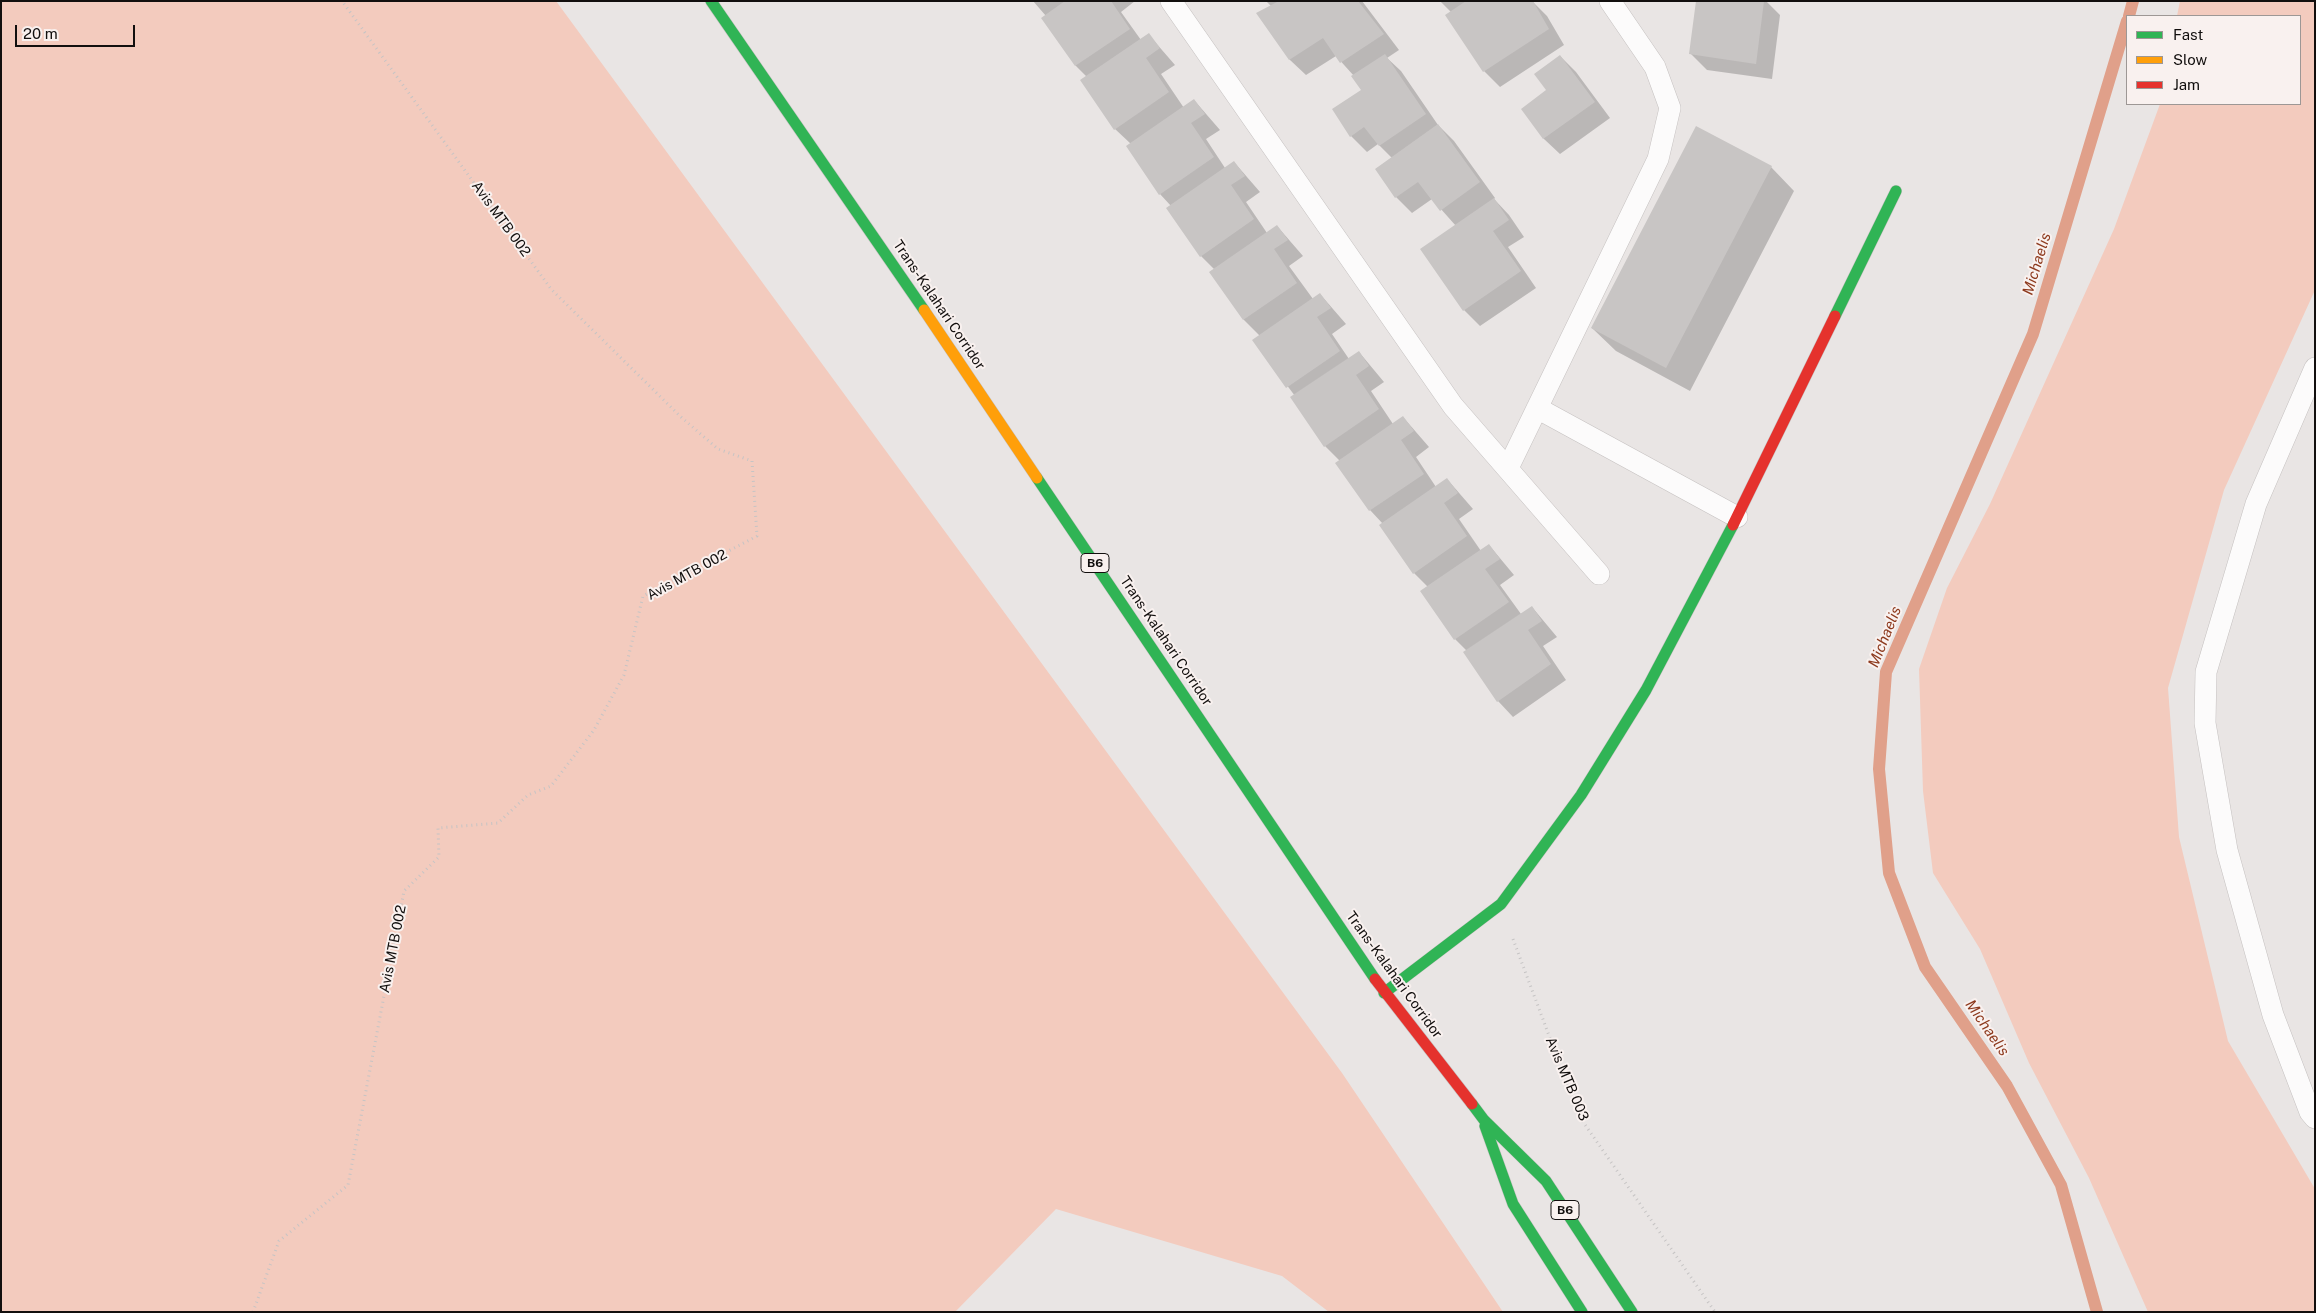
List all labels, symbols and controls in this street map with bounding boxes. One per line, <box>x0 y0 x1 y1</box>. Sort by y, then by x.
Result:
scale bar <box>18 15 138 47</box>
legend <box>2126 15 2301 105</box>
text: 20 m <box>23 25 58 42</box>
text: Fast <box>2173 26 2203 43</box>
text: Slow <box>2173 51 2207 68</box>
text: Jam <box>2173 76 2200 93</box>
street label: Avis MTB 002 <box>468 178 534 260</box>
water label: Michaelis <box>2019 231 2055 297</box>
street label: Trans-Kalahari Corridor <box>889 237 989 373</box>
street label: Avis MTB 002 <box>644 546 730 604</box>
road number: B6 <box>1081 554 1109 572</box>
street label: Trans-Kalahari Corridor <box>1116 573 1216 709</box>
water label: Michaelis <box>1865 604 1905 670</box>
street label: Avis MTB 002 <box>376 904 410 994</box>
street label: Trans-Kalahari Corridor <box>1342 908 1446 1042</box>
water label: Michaelis <box>1961 997 2013 1059</box>
street label: Avis MTB 003 <box>1542 1035 1592 1123</box>
road number: B6 <box>1551 1200 1579 1220</box>

